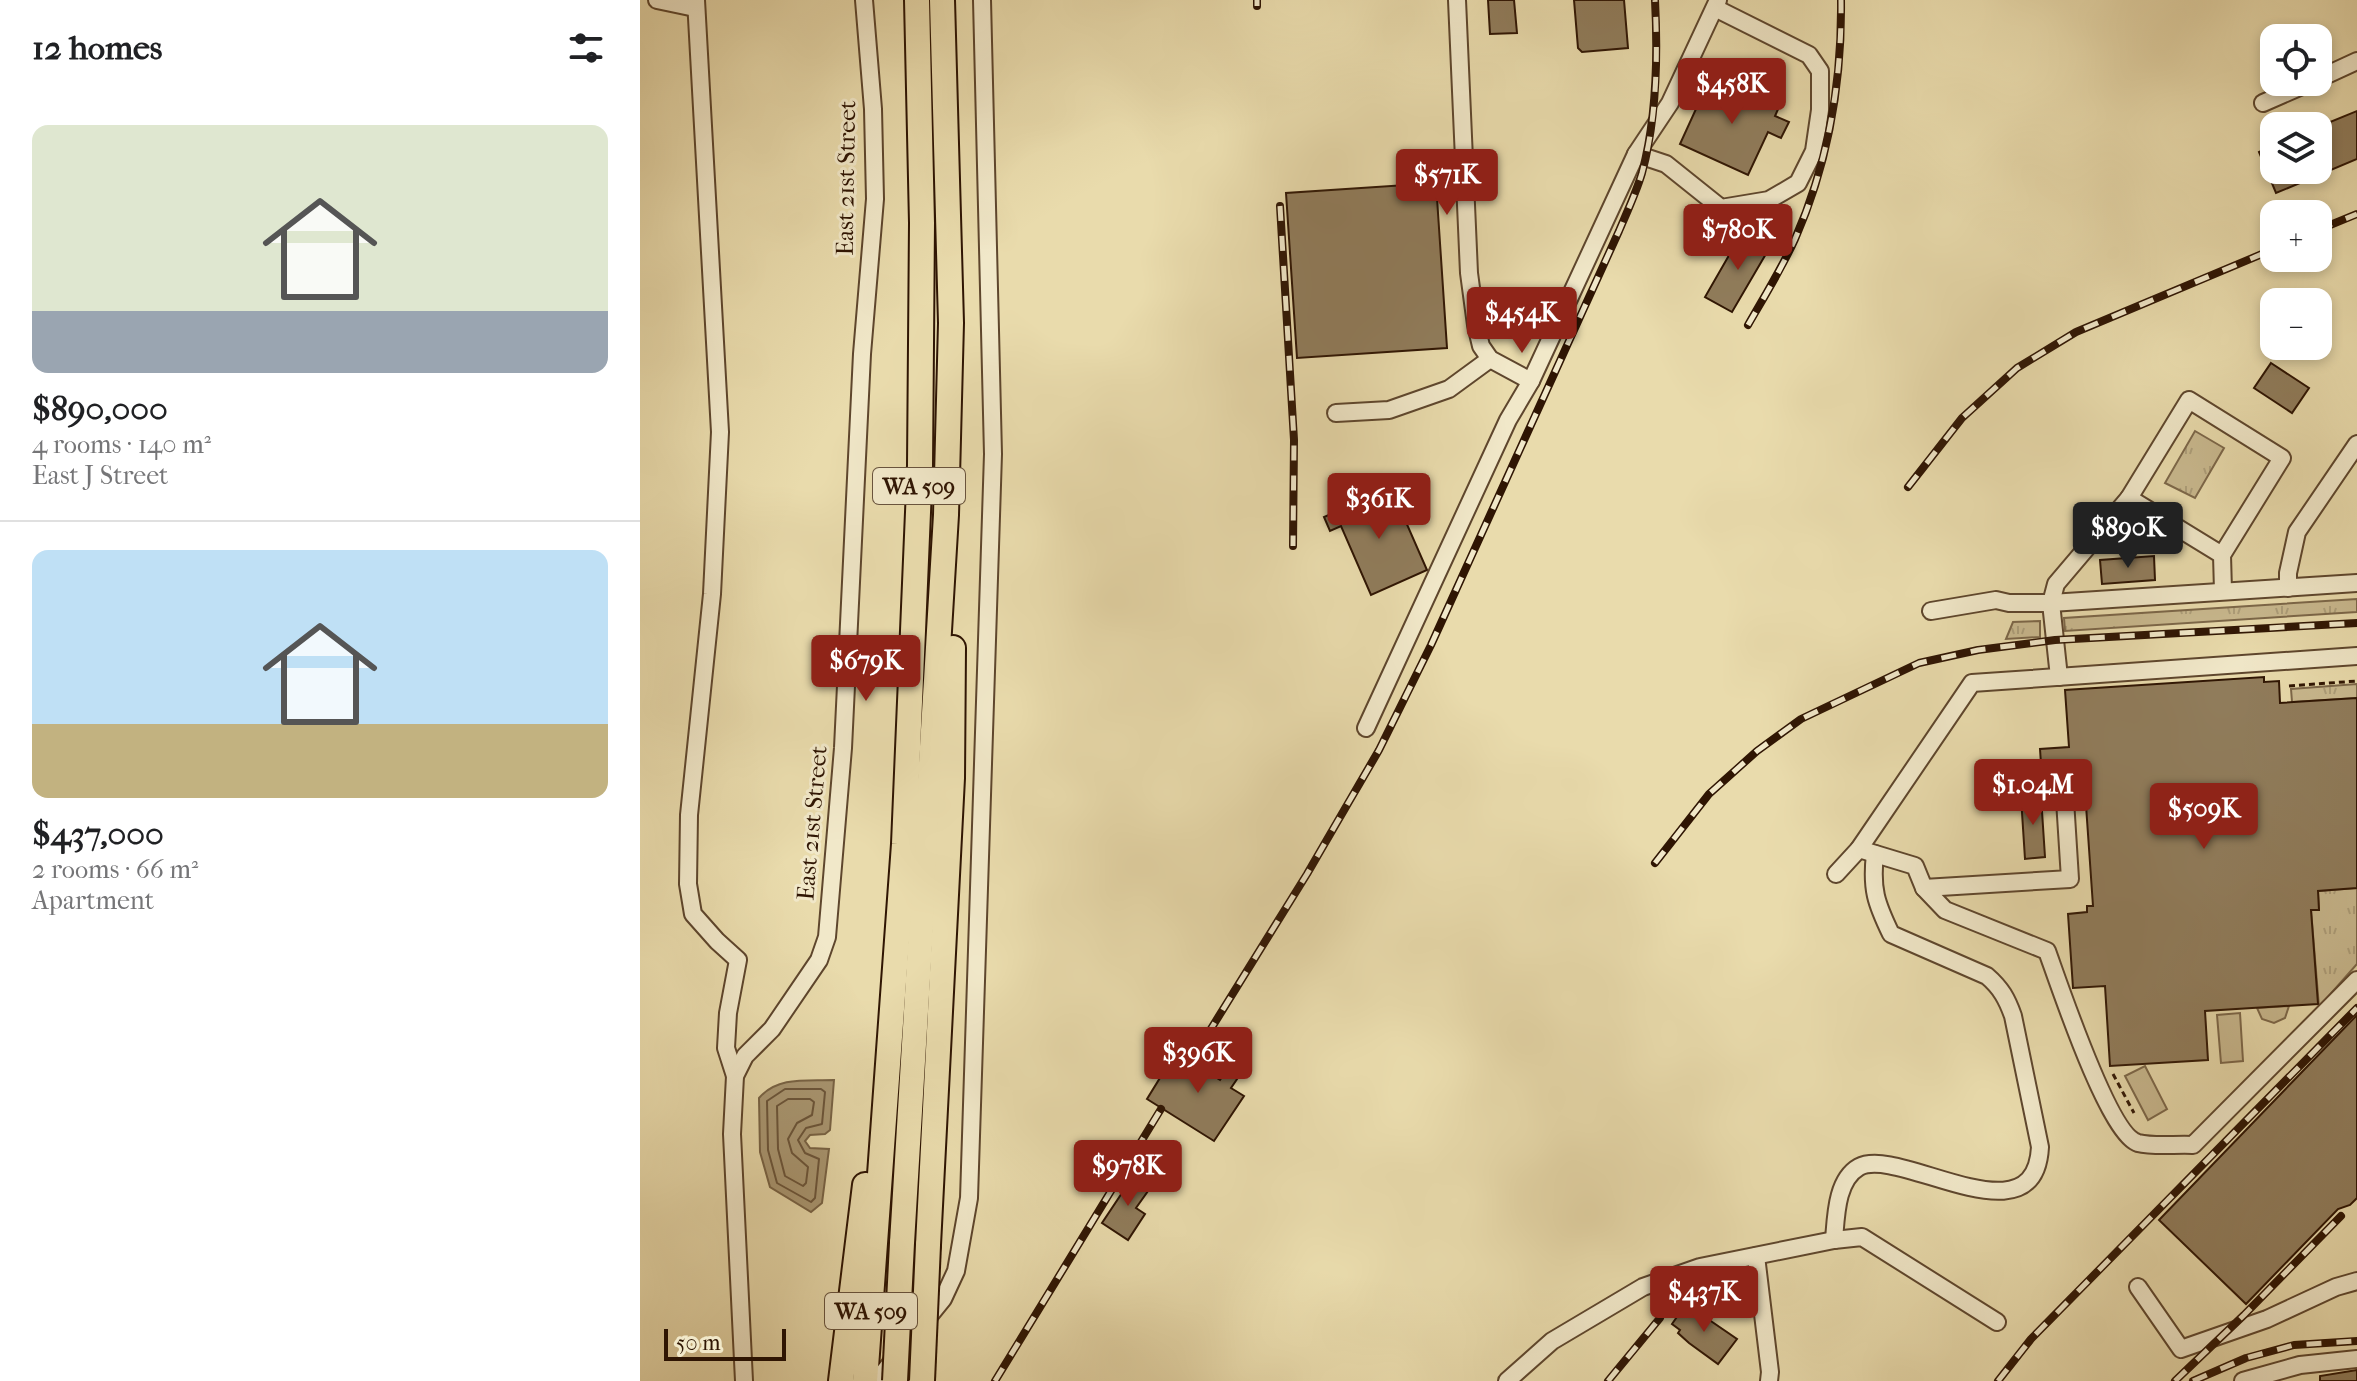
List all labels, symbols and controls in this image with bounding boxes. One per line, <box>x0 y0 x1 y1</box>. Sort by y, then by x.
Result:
map controls <box>2260 24 2332 360</box>
button: locate <box>2260 24 2332 96</box>
icon: filters <box>564 26 608 70</box>
text: 12 homes <box>32 28 162 68</box>
pin: $458K <box>1676 58 1788 126</box>
text: $458K <box>1696 68 1768 99</box>
street label: East 21st Street <box>831 100 861 256</box>
button: layers <box>2260 112 2332 184</box>
pin: $571K <box>1391 149 1503 217</box>
text: $571K <box>1414 159 1480 190</box>
icon: home <box>248 177 392 321</box>
button: + <box>2260 200 2332 272</box>
pin: $780K <box>1682 204 1794 272</box>
text: $780K <box>1701 214 1775 245</box>
pin: $454K <box>1466 287 1578 355</box>
button: − <box>2260 288 2332 360</box>
text: $454K <box>1485 297 1559 328</box>
text: $890,000 <box>32 389 168 429</box>
text: 4 rooms · 140 m² <box>32 429 211 460</box>
text: East J Street <box>32 460 168 491</box>
road number: WA 509 <box>873 468 965 504</box>
pin: $361K <box>1323 473 1435 541</box>
text: $361K <box>1345 483 1413 514</box>
pin: $890K <box>2072 502 2184 570</box>
text: $890K <box>2091 512 2165 543</box>
icon: home <box>248 602 392 746</box>
pin: $679K <box>810 635 922 703</box>
text: $679K <box>829 645 903 676</box>
street label: East 21st Street <box>791 744 833 901</box>
pin: $1.04M <box>1968 759 2098 827</box>
text: $1.04M <box>1992 769 2074 800</box>
pin: $509K <box>2148 783 2260 851</box>
text: $509K <box>2168 793 2240 824</box>
text: $437,000 <box>32 814 164 854</box>
text: 2 rooms · 66 m² <box>32 854 198 885</box>
text: Apartment <box>32 885 154 916</box>
pin: $396K <box>1142 1027 1254 1095</box>
text: $396K <box>1162 1037 1234 1068</box>
pin: $978K <box>1072 1140 1184 1208</box>
text: $978K <box>1092 1150 1164 1181</box>
pin: $437K <box>1648 1266 1760 1334</box>
text: $437K <box>1668 1276 1740 1307</box>
road number: WA 509 <box>825 1293 917 1329</box>
scale bar <box>664 1325 786 1361</box>
text: 50 m <box>676 1330 721 1356</box>

